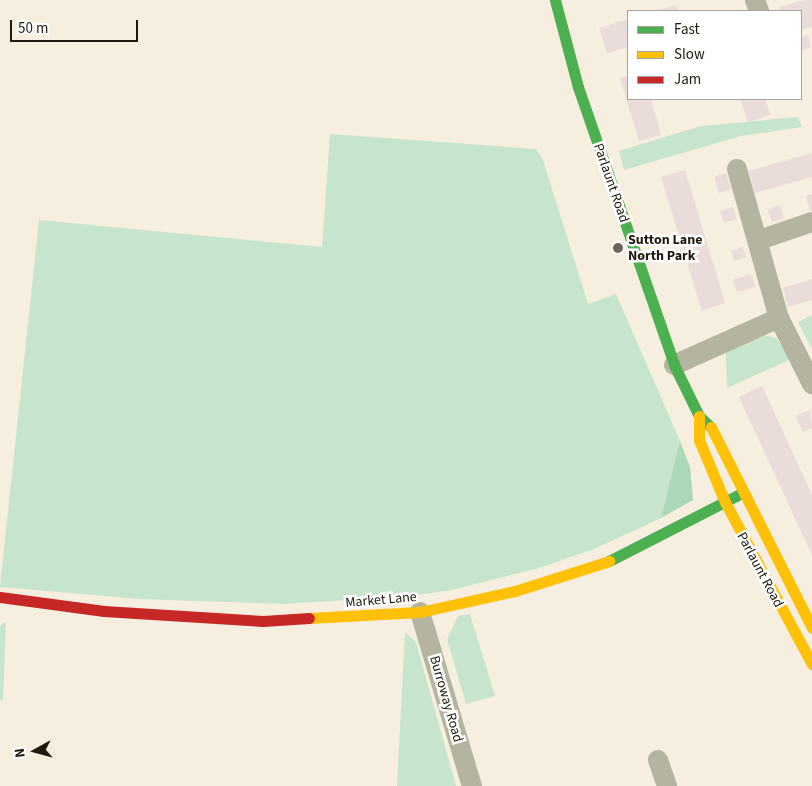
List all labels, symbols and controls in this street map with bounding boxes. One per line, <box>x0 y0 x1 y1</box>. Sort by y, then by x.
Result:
scale bar <box>12 10 140 42</box>
legend <box>627 10 802 100</box>
text: 50 m <box>18 18 48 39</box>
text: Fast <box>674 19 700 40</box>
text: Slow <box>674 44 705 65</box>
text: Jam <box>674 69 701 90</box>
street label: Parlaunt Road <box>590 141 632 225</box>
place label: Sutton Lane North Park <box>628 232 702 264</box>
marker: Sutton Lane North Park <box>612 242 624 254</box>
street label: Parlaunt Road <box>733 530 787 610</box>
street label: Market Lane <box>345 589 417 611</box>
street label: Burroway Road <box>426 654 466 744</box>
north arrow <box>10 726 60 776</box>
text: N <box>10 747 31 759</box>

